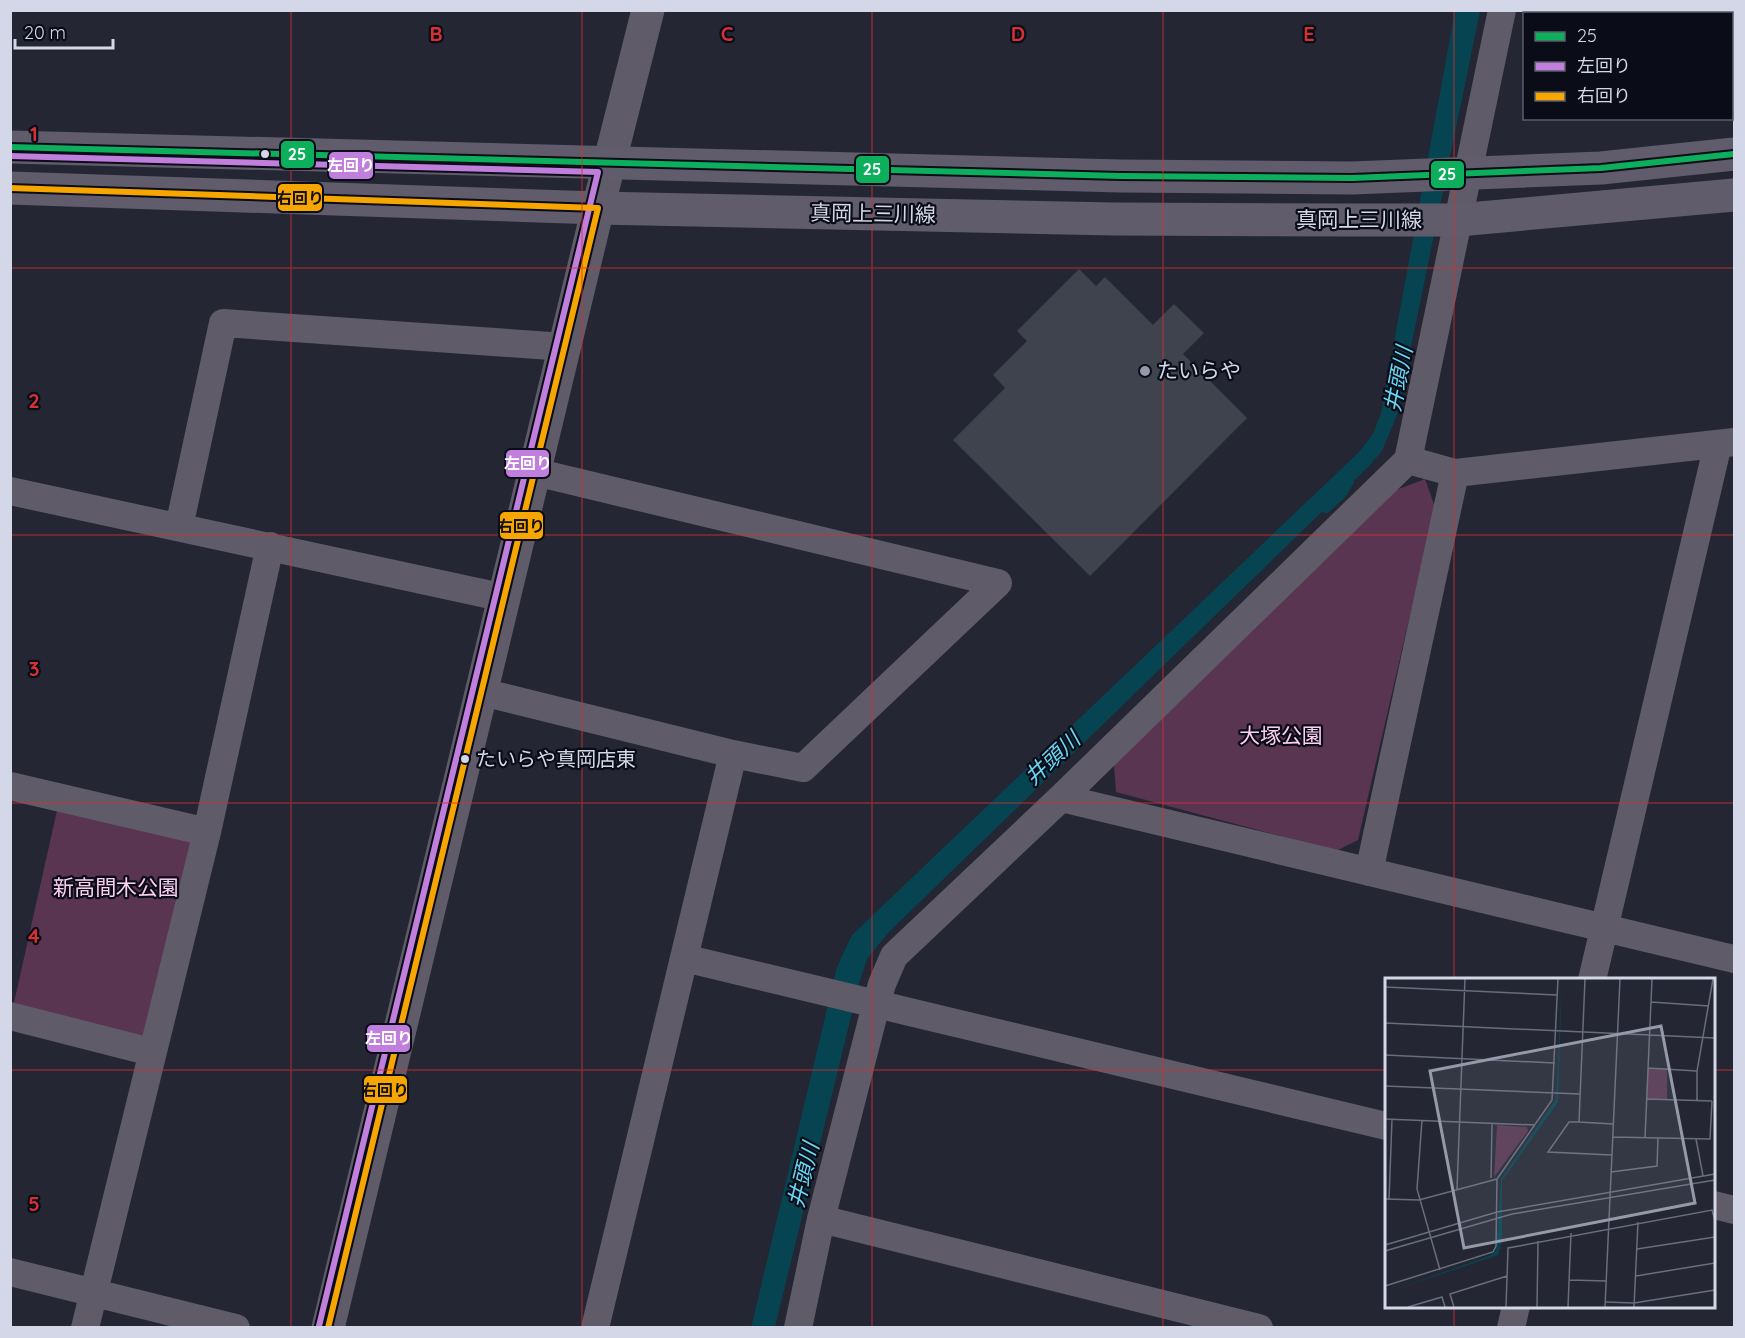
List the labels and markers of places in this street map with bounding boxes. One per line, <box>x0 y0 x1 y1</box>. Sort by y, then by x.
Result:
unlabelled marker <box>259 148 271 160</box>
place label: たいらや <box>1157 357 1241 383</box>
marker: たいらや <box>1138 364 1152 378</box>
place label: たいらや真岡店東 <box>476 746 636 771</box>
marker: たいらや真岡店東 <box>459 753 471 765</box>

